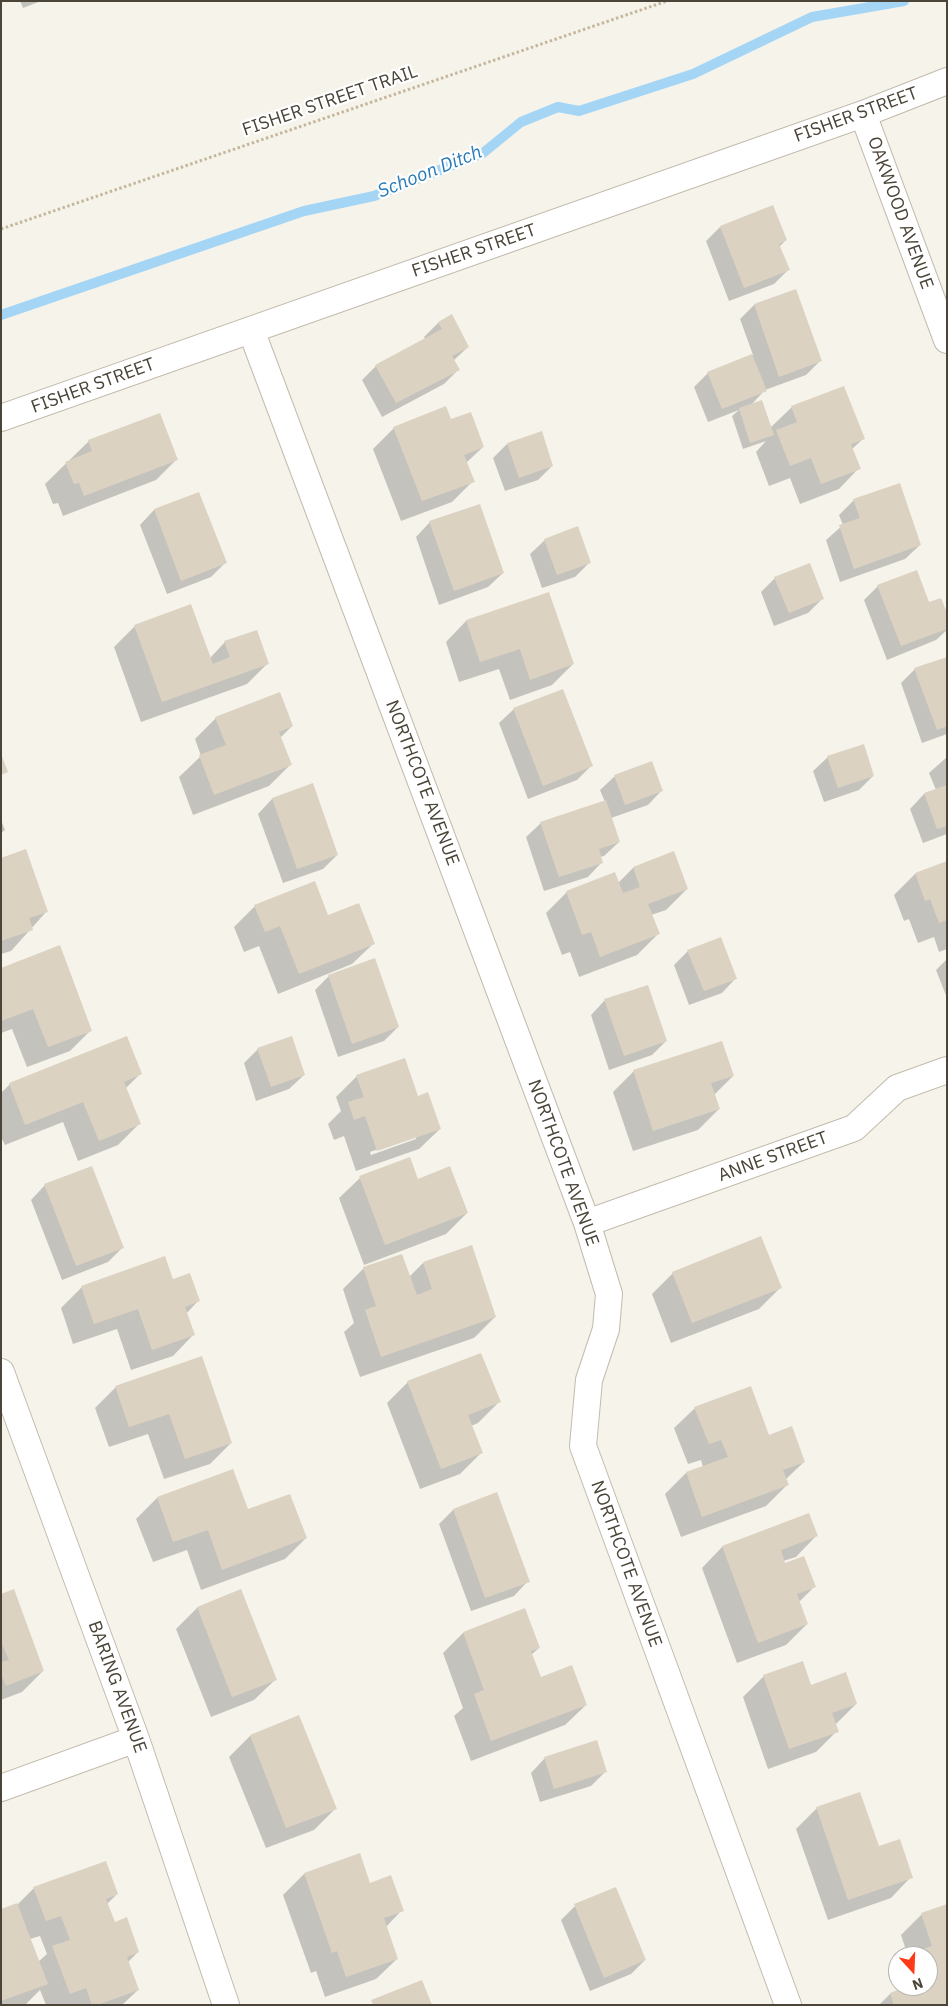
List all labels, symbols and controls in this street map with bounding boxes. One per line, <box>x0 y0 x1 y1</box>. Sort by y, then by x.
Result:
street label: FISHER STREET TRAIL <box>240 61 420 141</box>
street label: FISHER STREET <box>791 83 921 147</box>
street label: OAKWOOD AVENUE <box>862 134 938 292</box>
water label: Schoon Ditch <box>375 141 485 203</box>
street label: FISHER STREET <box>409 220 539 282</box>
street label: FISHER STREET <box>28 354 158 418</box>
street label: NORTHCOTE AVENUE <box>380 697 464 869</box>
street label: NORTHCOTE AVENUE <box>523 1077 603 1249</box>
street label: ANNE STREET <box>715 1127 831 1187</box>
street label: NORTHCOTE AVENUE <box>586 1478 666 1650</box>
street label: BARING AVENUE <box>83 1618 151 1756</box>
north arrow <box>888 1946 938 1996</box>
text: N <box>910 1974 926 1994</box>

